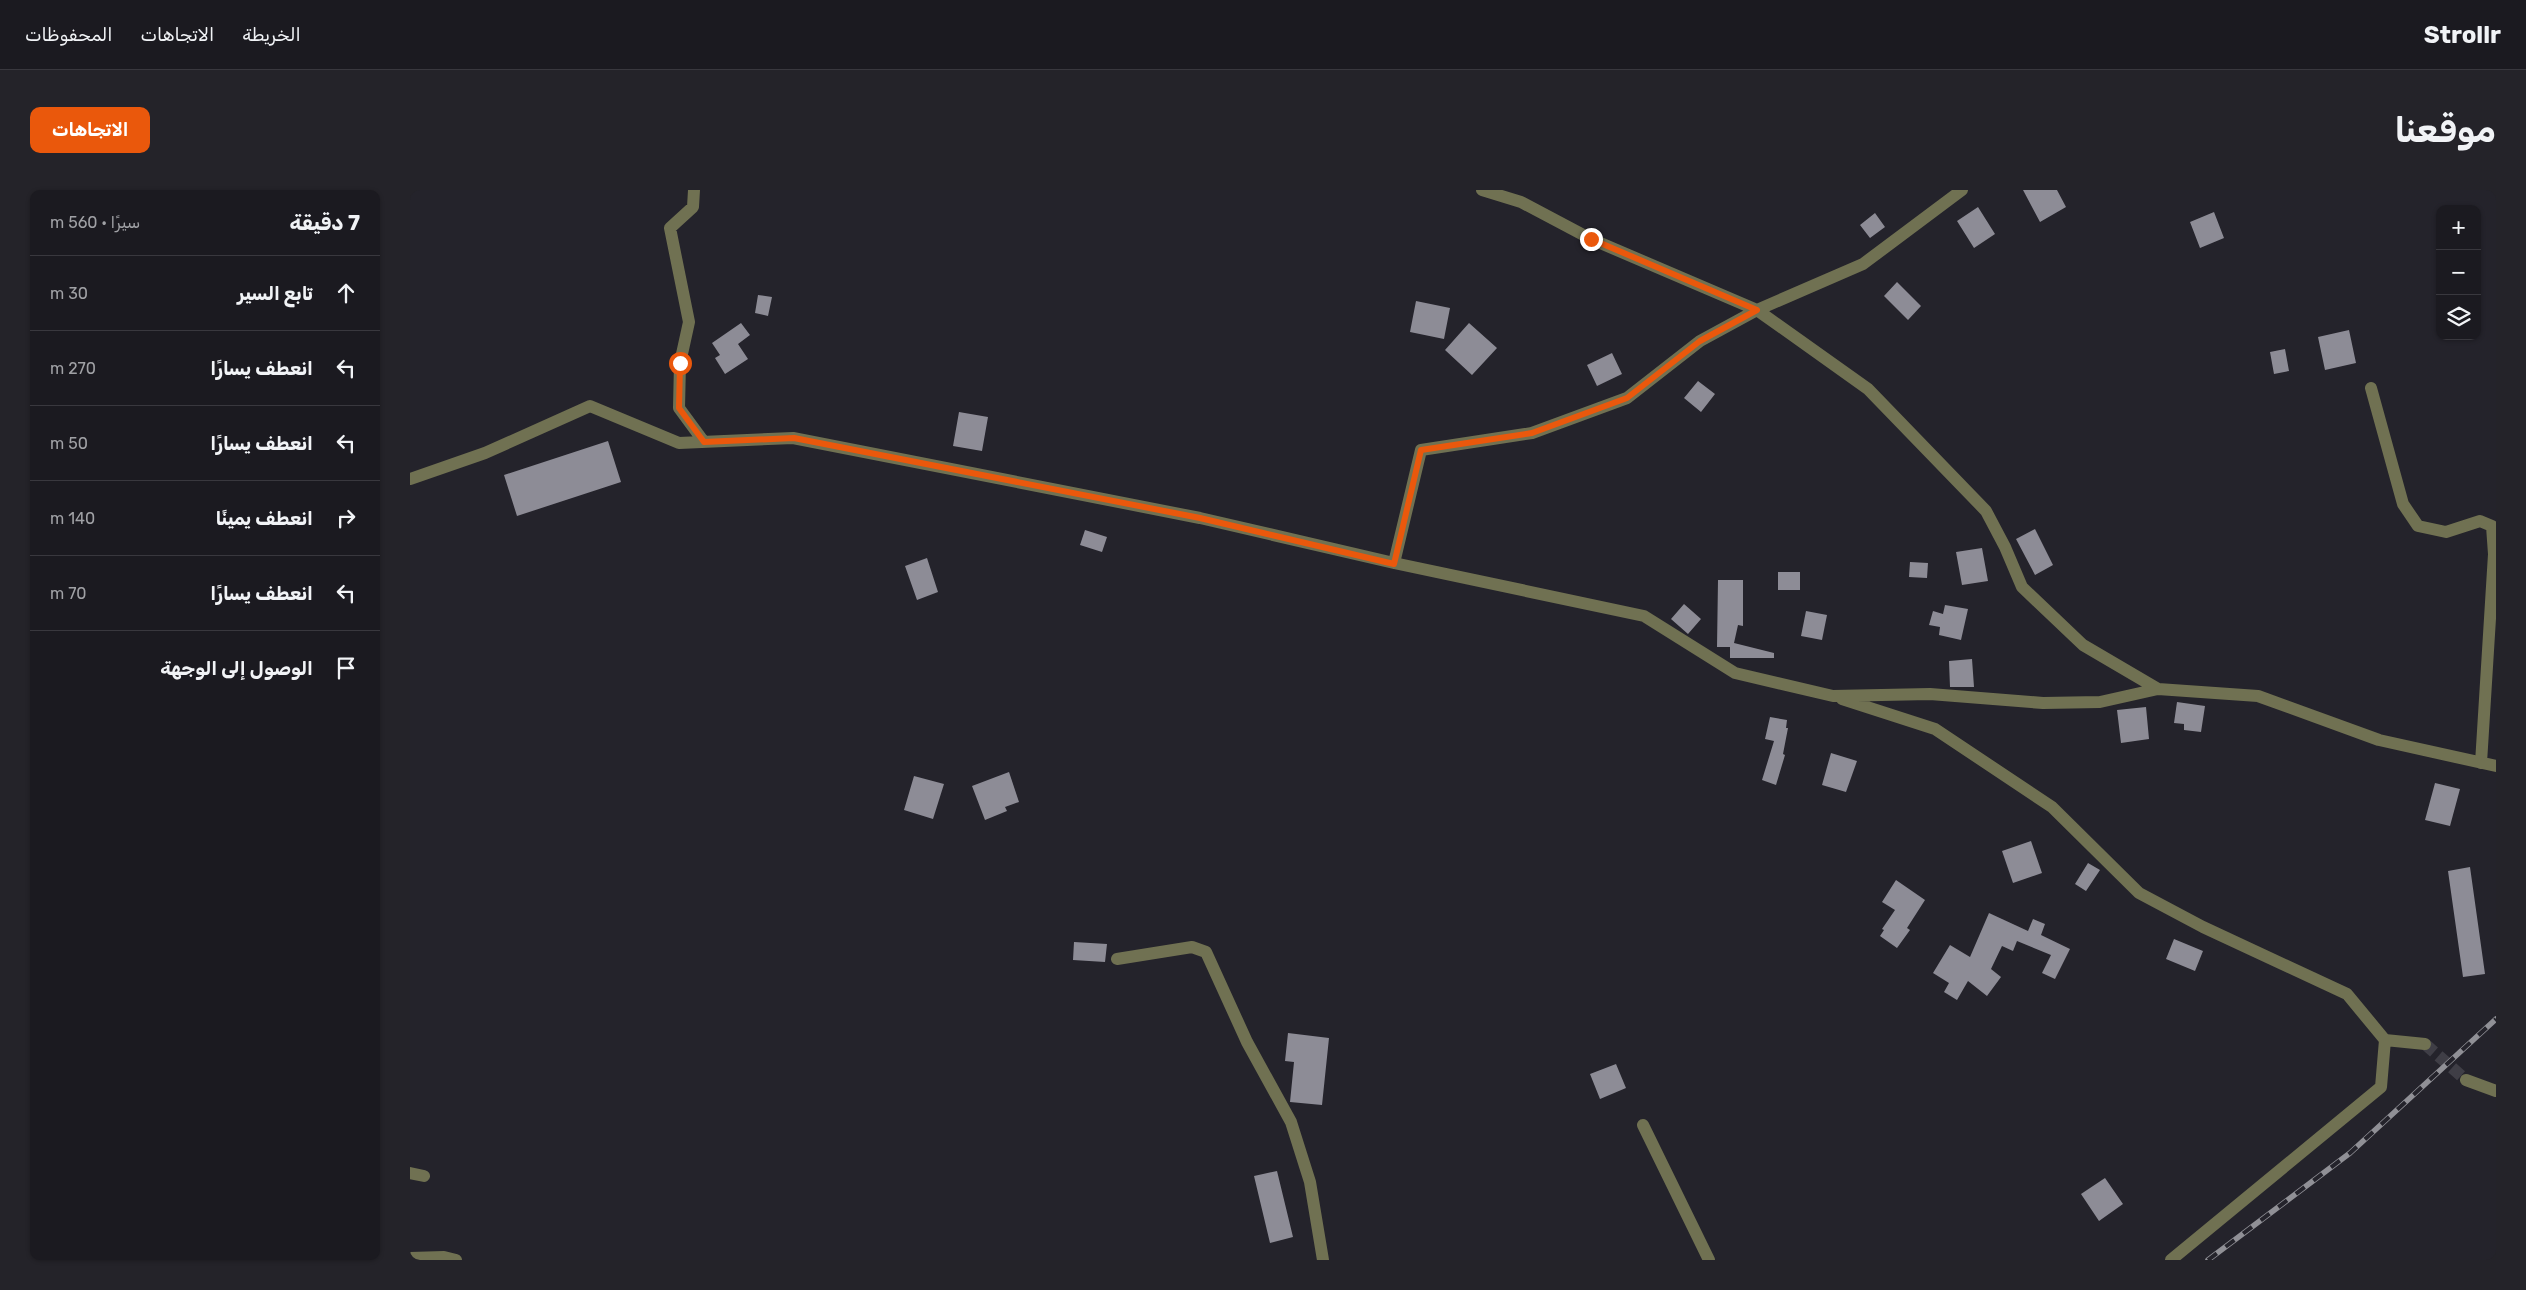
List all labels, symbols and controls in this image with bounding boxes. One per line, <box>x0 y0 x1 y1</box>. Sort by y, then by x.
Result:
text: Strollr <box>2424 21 2501 49</box>
text: المحفوظات <box>25 24 112 46</box>
text: الاتجاهات <box>140 24 214 46</box>
text: الخريطة <box>242 24 301 46</box>
button: الاتجاهات <box>30 107 150 153</box>
text: موقعنا <box>2394 109 2496 151</box>
map controls <box>2436 205 2481 340</box>
button: + <box>2436 205 2481 250</box>
text: 7 دقيقة <box>290 210 360 235</box>
text: سيرًا · 560 m <box>50 213 140 232</box>
route end <box>1580 228 1603 251</box>
button: − <box>2436 250 2481 295</box>
icon: ahead <box>332 279 360 307</box>
text: تابع السير <box>237 282 313 305</box>
text: 30 m <box>50 284 88 303</box>
button: layers <box>2436 295 2481 340</box>
route start <box>669 352 692 375</box>
icon: left <box>332 354 360 382</box>
text: انعطف يسارًا <box>210 357 313 380</box>
text: 270 m <box>50 359 96 378</box>
icon: left <box>332 429 360 457</box>
text: انعطف يسارًا <box>210 432 313 455</box>
text: 50 m <box>50 434 88 453</box>
icon: right <box>332 504 360 532</box>
text: انعطف يمينًا <box>216 507 313 530</box>
text: 140 m <box>50 509 95 528</box>
icon: left <box>332 579 360 607</box>
text: انعطف يسارًا <box>210 582 313 605</box>
text: 70 m <box>50 584 87 603</box>
icon: arrive <box>332 654 360 682</box>
text: الوصول إلى الوجهة <box>160 657 313 680</box>

